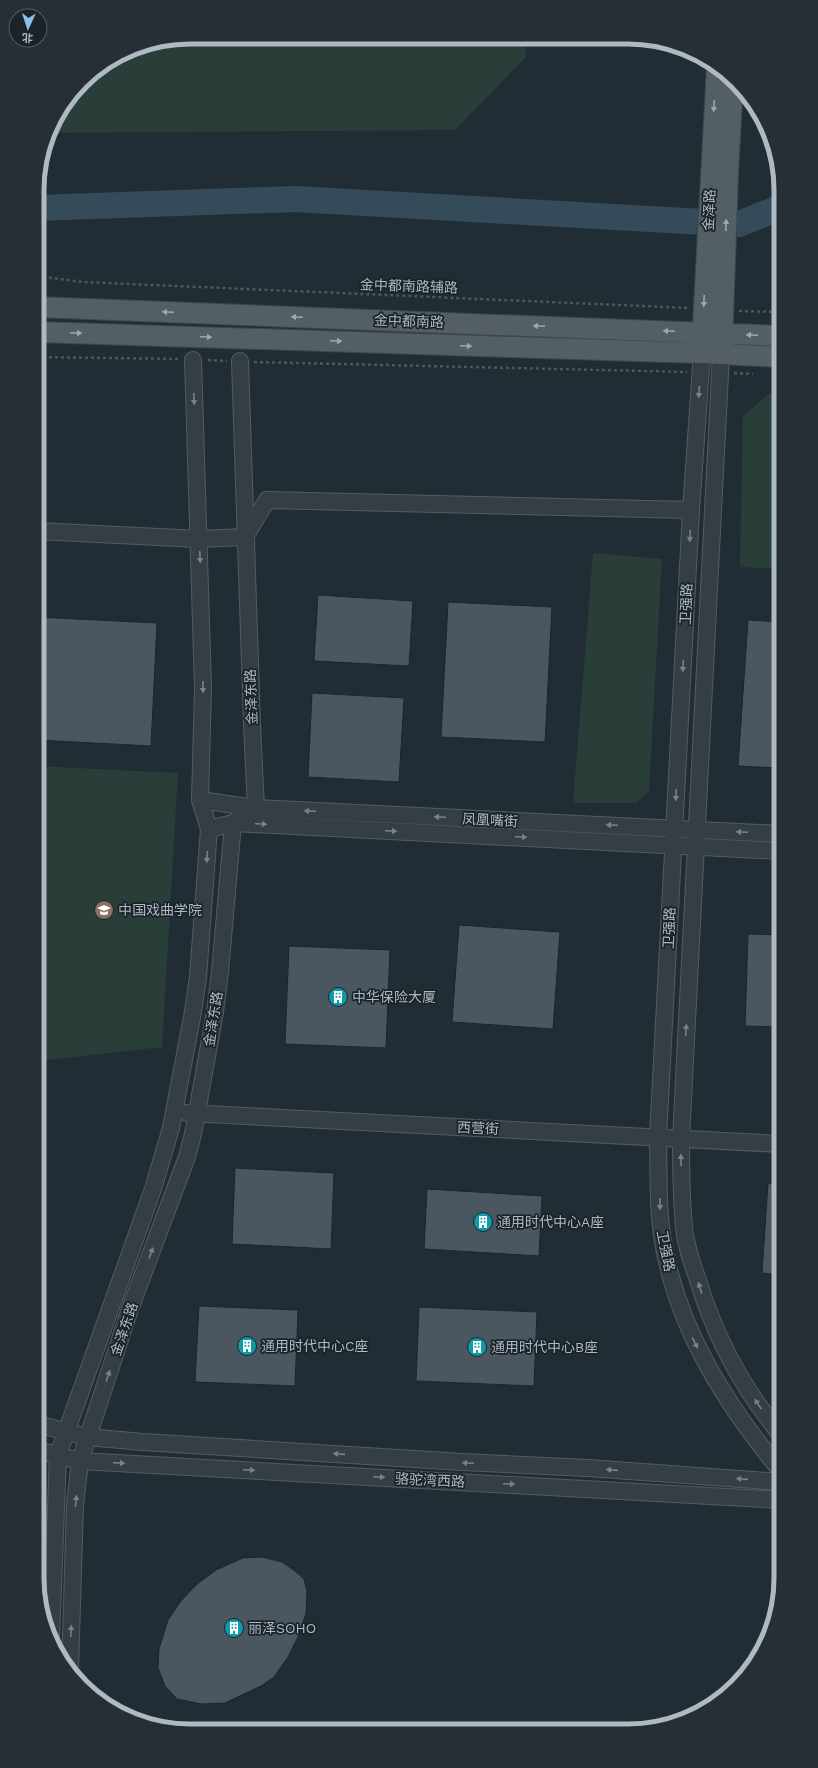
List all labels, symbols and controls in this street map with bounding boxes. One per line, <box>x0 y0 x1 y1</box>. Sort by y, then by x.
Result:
north arrow <box>8 8 48 48</box>
text: 北 <box>22 31 33 44</box>
one-way arrow <box>711 100 718 112</box>
street label: 金泽路 <box>700 189 718 231</box>
one-way arrow <box>723 218 729 231</box>
street label: 金中都南路辅路 <box>360 276 458 296</box>
one-way arrow <box>701 295 708 307</box>
one-way arrow <box>161 309 174 315</box>
street label: 金中都南路 <box>374 312 444 330</box>
one-way arrow <box>290 314 303 320</box>
one-way arrow <box>532 323 545 329</box>
one-way arrow <box>662 328 675 334</box>
one-way arrow <box>70 330 83 336</box>
one-way arrow <box>746 331 758 338</box>
one-way arrow <box>200 334 213 340</box>
one-way arrow <box>330 338 342 345</box>
one-way arrow <box>460 342 472 349</box>
one-way arrow <box>695 386 702 398</box>
one-way arrow <box>191 393 197 406</box>
one-way arrow <box>686 530 693 542</box>
one-way arrow <box>196 551 203 563</box>
street label: 卫强路 <box>677 583 695 625</box>
one-way arrow <box>680 660 686 673</box>
street label: 金泽东路 <box>242 669 260 725</box>
one-way arrow <box>200 681 206 694</box>
one-way arrow <box>673 789 680 802</box>
one-way arrow <box>303 808 316 814</box>
street label: 凤凰嘴街 <box>462 811 518 829</box>
one-way arrow <box>434 814 446 821</box>
one-way arrow <box>255 821 267 828</box>
one-way arrow <box>606 822 618 829</box>
one-way arrow <box>385 828 398 834</box>
one-way arrow <box>735 829 748 835</box>
one-way arrow <box>515 834 527 841</box>
one-way arrow <box>203 851 210 863</box>
school or university icon: 中国戏曲学院 <box>93 899 115 921</box>
place label: 中国戏曲学院 <box>118 902 202 918</box>
street label: 卫强路 <box>660 907 678 949</box>
building icon: 中华保险大厦 <box>327 986 349 1008</box>
place label: 中华保险大厦 <box>352 989 436 1005</box>
street label: 金泽东路 <box>201 990 225 1048</box>
one-way arrow <box>683 1024 690 1036</box>
street label: 西营街 <box>457 1119 499 1137</box>
one-way arrow <box>678 1153 684 1166</box>
one-way arrow <box>657 1198 663 1211</box>
building icon: 通用时代中心A座 <box>472 1211 494 1233</box>
place label: 通用时代中心A座 <box>497 1214 604 1230</box>
street label: 卫强路 <box>654 1229 678 1273</box>
one-way arrow <box>149 1247 155 1259</box>
one-way arrow <box>697 1282 703 1294</box>
street label: 金泽东路 <box>107 1300 141 1358</box>
building icon: 通用时代中心C座 <box>236 1335 258 1357</box>
building icon: 通用时代中心B座 <box>466 1336 488 1358</box>
one-way arrow <box>692 1337 698 1349</box>
place label: 通用时代中心C座 <box>261 1338 369 1354</box>
place label: 通用时代中心B座 <box>491 1339 598 1355</box>
one-way arrow <box>105 1369 111 1381</box>
one-way arrow <box>754 1399 762 1409</box>
one-way arrow <box>333 1451 345 1458</box>
one-way arrow <box>462 1459 474 1466</box>
one-way arrow <box>113 1460 125 1467</box>
one-way arrow <box>606 1466 618 1473</box>
one-way arrow <box>243 1467 256 1473</box>
street label: 骆驼湾西路 <box>395 1470 465 1490</box>
one-way arrow <box>373 1474 386 1480</box>
one-way arrow <box>736 1475 748 1482</box>
one-way arrow <box>503 1481 515 1488</box>
one-way arrow <box>72 1495 79 1507</box>
building icon: 丽泽SOHO <box>223 1617 245 1639</box>
place label: 丽泽SOHO <box>248 1620 316 1636</box>
one-way arrow <box>68 1624 74 1637</box>

